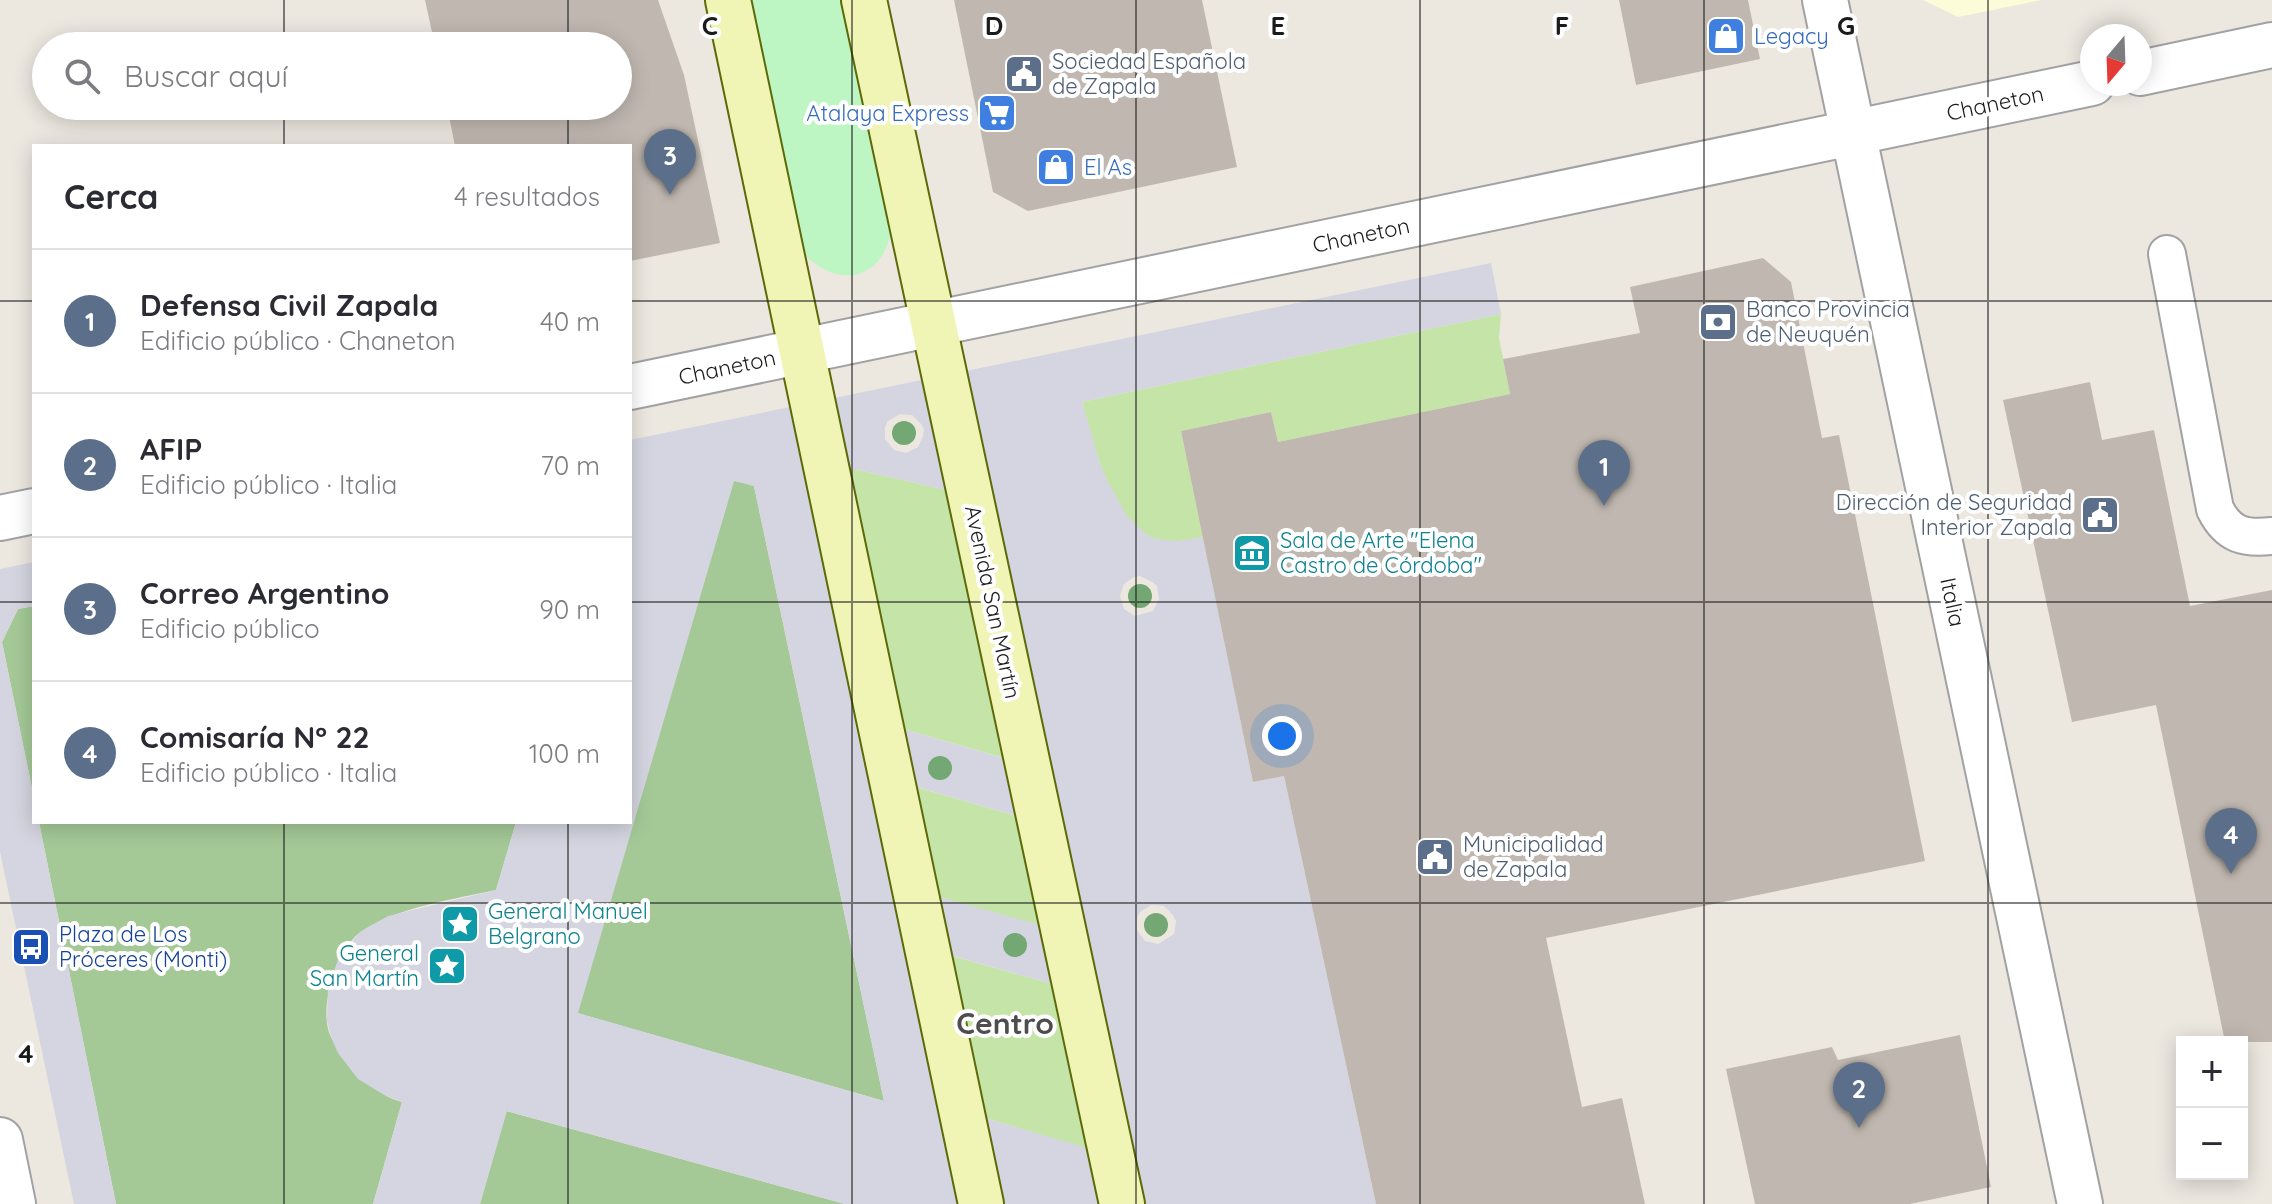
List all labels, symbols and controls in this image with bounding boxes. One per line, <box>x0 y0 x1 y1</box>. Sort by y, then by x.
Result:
text: C <box>702 9 718 42</box>
text: D <box>985 9 1003 42</box>
text: E <box>1271 9 1285 42</box>
text: F <box>1555 9 1569 42</box>
text: G <box>1837 9 1855 42</box>
shop icon: Legacy <box>1705 15 1747 57</box>
place label: Legacy <box>1754 22 1829 50</box>
north arrow <box>2080 24 2152 96</box>
search box <box>32 32 632 120</box>
place label: Sociedad Española de Zapala <box>1052 47 1246 100</box>
public building icon: Sociedad Española de Zapala <box>1003 53 1045 95</box>
icon: search <box>60 54 104 98</box>
text: Buscar aquí <box>124 57 288 95</box>
street label: Chaneton <box>1944 79 2046 127</box>
supermarket icon: Atalaya Express <box>976 92 1018 134</box>
place label: Atalaya Express <box>806 99 969 127</box>
pin: 3 <box>644 129 696 195</box>
shop icon: El As <box>1035 146 1077 188</box>
place label: El As <box>1084 153 1132 181</box>
text: Cerca <box>64 175 158 218</box>
text: 4 resultados <box>454 180 600 213</box>
street label: Chaneton <box>1310 211 1412 259</box>
text: Defensa Civil Zapala <box>140 286 438 324</box>
place label: Banco Provincia de Neuquén <box>1746 295 1910 348</box>
bank icon: Banco Provincia de Neuquén <box>1697 301 1739 343</box>
text: 1 <box>85 305 95 338</box>
text: 40 m <box>540 305 600 338</box>
text: Edificio público · Chaneton <box>140 324 456 357</box>
street label: Chaneton <box>676 343 778 391</box>
text: AFIP <box>140 430 202 468</box>
pin: 1 <box>1578 440 1630 506</box>
text: 2 <box>83 449 97 482</box>
text: 70 m <box>540 449 600 482</box>
text: Edificio público · Italia <box>140 468 397 501</box>
place label: Dirección de Seguridad Interior Zapala <box>1836 488 2072 541</box>
public building icon: Dirección de Seguridad Interior Zapala <box>2079 494 2121 536</box>
street label: Avenida San Martín <box>959 503 1027 701</box>
place label: Sala de Arte "Elena Castro de Córdoba" <box>1280 526 1482 579</box>
museum icon: Sala de Arte "Elena Castro de Córdoba" <box>1231 532 1273 574</box>
text: Correo Argentino <box>140 574 390 612</box>
street label: Italia <box>1934 575 1972 629</box>
text: 3 <box>83 593 97 626</box>
text: 90 m <box>539 593 600 626</box>
text: Edificio público <box>140 612 320 645</box>
your location <box>1262 716 1302 756</box>
text: Comisaría N° 22 <box>140 718 370 756</box>
text: 4 <box>82 737 98 770</box>
text: 100 m <box>529 737 600 770</box>
text: Edificio público · Italia <box>140 756 397 789</box>
pin: 4 <box>2205 808 2257 874</box>
place label: Municipalidad de Zapala <box>1463 830 1604 883</box>
public building icon: Municipalidad de Zapala <box>1414 836 1456 878</box>
place label: General Manuel Belgrano <box>488 897 648 950</box>
place icon: General Manuel Belgrano <box>439 903 481 945</box>
place label: Plaza de Los Próceres (Monti) <box>59 920 227 973</box>
bus stop icon: Plaza de Los Próceres (Monti) <box>10 926 52 968</box>
place label: General San Martín <box>310 939 419 992</box>
place icon: General San Martín <box>426 945 468 987</box>
district label: Centro <box>956 1004 1054 1042</box>
map controls <box>2176 1036 2248 1180</box>
button: + <box>2176 1036 2248 1108</box>
text: 4 <box>18 1037 34 1070</box>
pin: 2 <box>1833 1062 1885 1128</box>
button: − <box>2176 1108 2248 1180</box>

